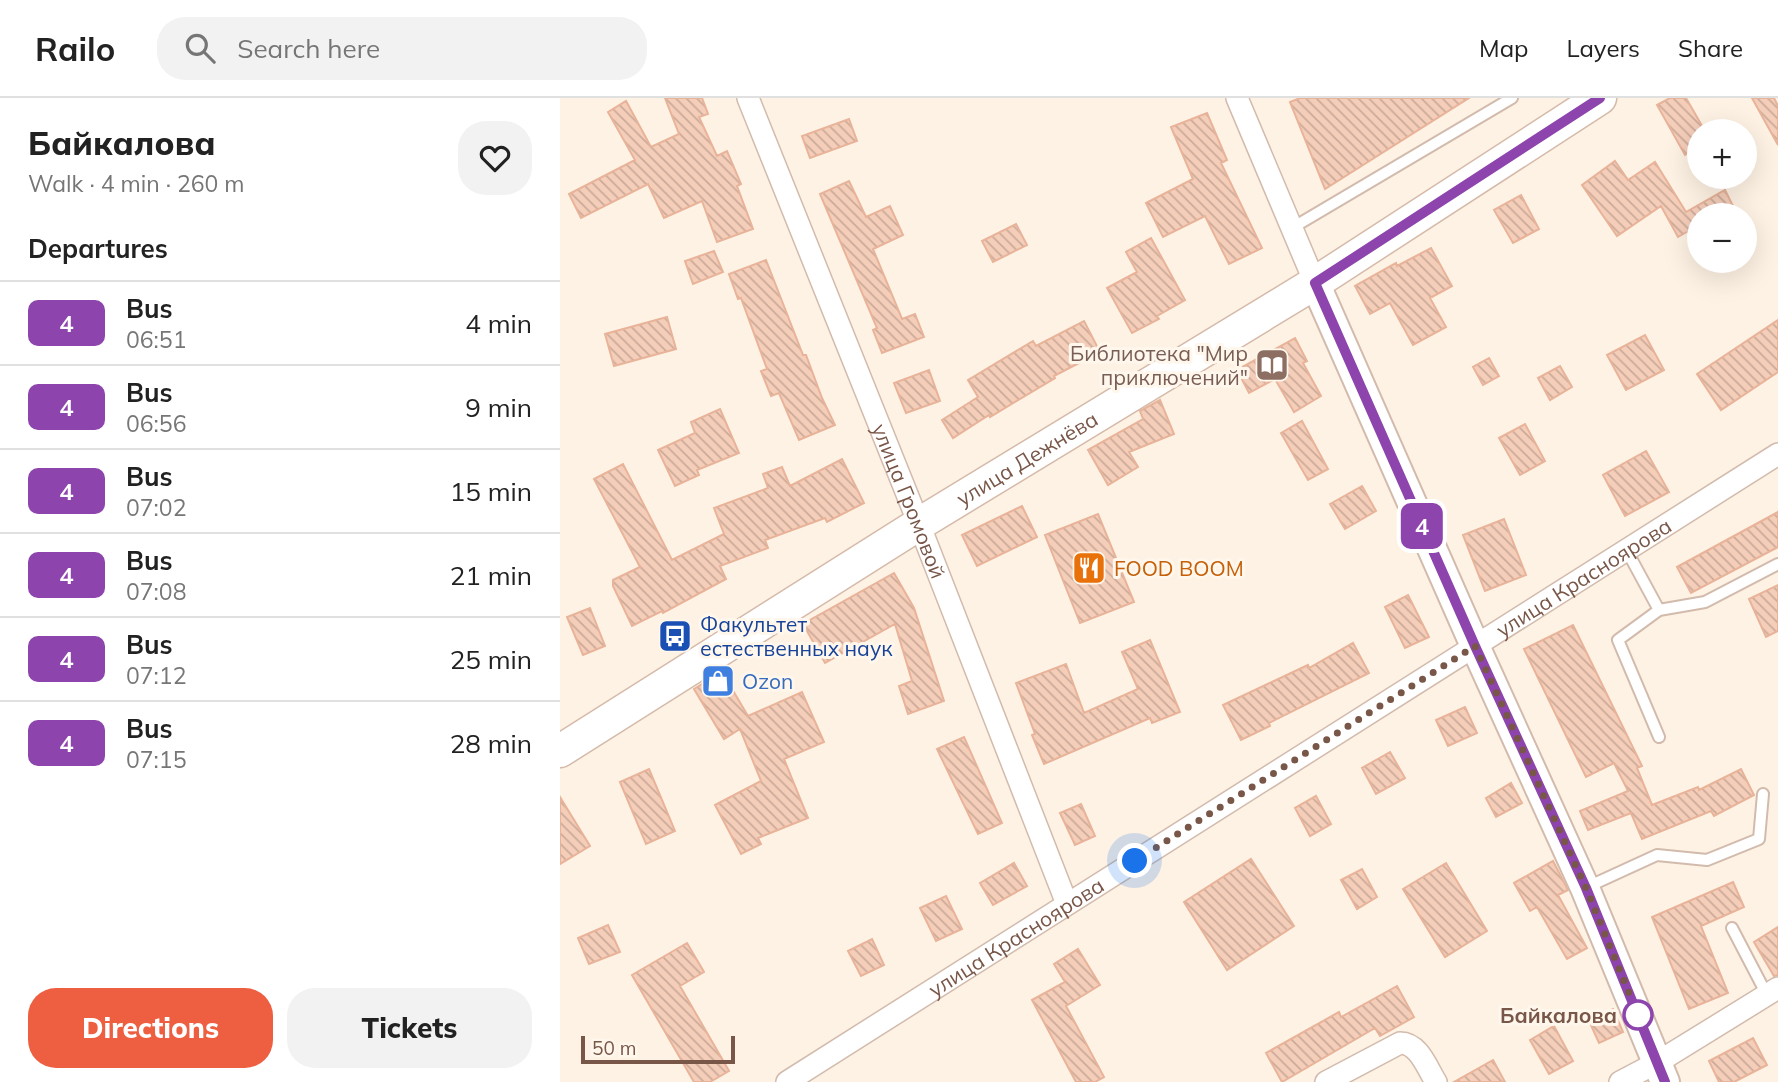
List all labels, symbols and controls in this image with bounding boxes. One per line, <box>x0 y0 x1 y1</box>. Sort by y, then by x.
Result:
search box <box>157 17 647 80</box>
text: Railo <box>35 28 115 69</box>
icon: search <box>181 29 219 67</box>
text: Search here <box>237 32 380 65</box>
text: Map <box>1479 33 1528 63</box>
text: Layers <box>1566 33 1640 63</box>
text: Share <box>1678 33 1743 63</box>
map controls <box>1687 119 1757 273</box>
button: + <box>1687 119 1757 189</box>
button: heart <box>458 121 532 195</box>
text: Байкалова <box>28 122 216 163</box>
text: Walk · 4 min · 260 m <box>28 169 245 198</box>
button: − <box>1687 203 1757 273</box>
text: Departures <box>28 232 168 265</box>
text: Bus <box>126 292 172 325</box>
text: 4 min <box>465 307 532 340</box>
text: 4 <box>59 308 74 338</box>
text: 06:51 <box>126 325 186 354</box>
place label: Библиотека "Мир приключений" <box>1070 340 1248 390</box>
library icon: Библиотека "Мир приключений" <box>1253 346 1291 384</box>
text: Bus <box>126 376 172 409</box>
text: 9 min <box>465 391 532 424</box>
text: 4 <box>59 392 74 422</box>
street label: улица Дежнёва <box>951 405 1102 511</box>
text: 06:56 <box>126 409 186 438</box>
street label: улица Громовой <box>867 420 952 582</box>
text: Bus <box>126 460 172 493</box>
text: 15 min <box>450 475 532 508</box>
text: 4 <box>59 476 74 506</box>
text: 07:02 <box>126 493 186 522</box>
line badge: 4 <box>1399 503 1445 549</box>
text: 4 <box>1415 511 1429 541</box>
street label: улица Красноярова <box>1491 512 1676 642</box>
text: Bus <box>126 544 172 577</box>
restaurant icon: FOOD BOOM <box>1070 549 1108 587</box>
place label: FOOD BOOM <box>1114 555 1244 581</box>
text: 21 min <box>450 559 532 592</box>
text: 4 <box>59 560 74 590</box>
text: 07:08 <box>126 577 186 606</box>
place label: Факультет естественных наук <box>700 611 893 661</box>
bus stop icon: Факультет естественных наук <box>656 617 694 655</box>
text: Bus <box>126 628 172 661</box>
text: 25 min <box>450 643 532 676</box>
text: 4 <box>59 644 74 674</box>
text: 07:12 <box>126 661 186 690</box>
shop icon: Ozon <box>699 662 737 700</box>
place label: Ozon <box>742 668 793 694</box>
text: Bus <box>126 712 172 745</box>
text: 28 min <box>450 727 532 760</box>
text: 4 <box>59 728 74 758</box>
text: 07:15 <box>126 745 186 774</box>
your location <box>1117 843 1152 878</box>
street label: улица Красноярова <box>923 872 1108 1002</box>
button: Directions <box>28 988 273 1068</box>
button: Tickets <box>287 988 532 1068</box>
marker: Байкалова <box>1623 1000 1653 1030</box>
place label: Байкалова <box>1500 1002 1617 1028</box>
scale bar <box>581 1033 735 1065</box>
text: 50 m <box>592 1036 636 1060</box>

